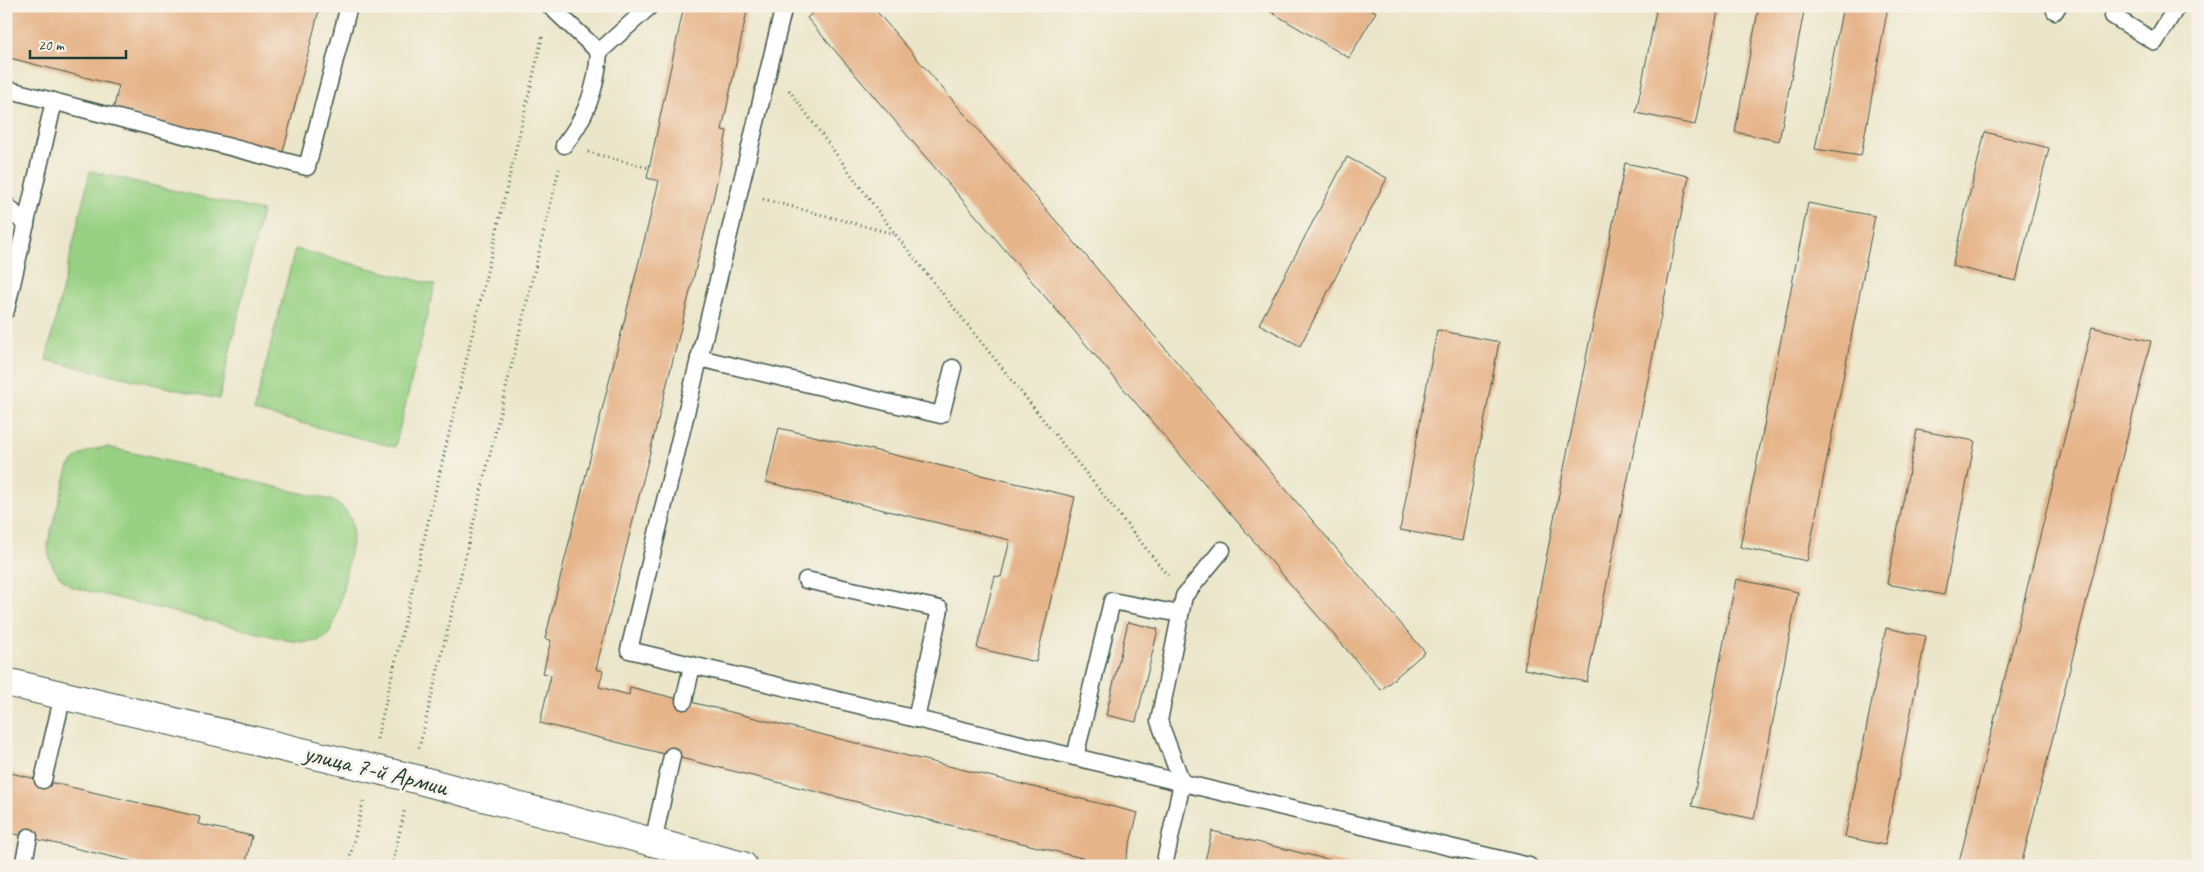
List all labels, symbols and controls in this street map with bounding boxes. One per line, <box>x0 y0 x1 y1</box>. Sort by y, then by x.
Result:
scale bar <box>30 28 126 60</box>
text: 20 m <box>38 36 65 55</box>
street label: улица 7-й Армии <box>299 736 453 804</box>

